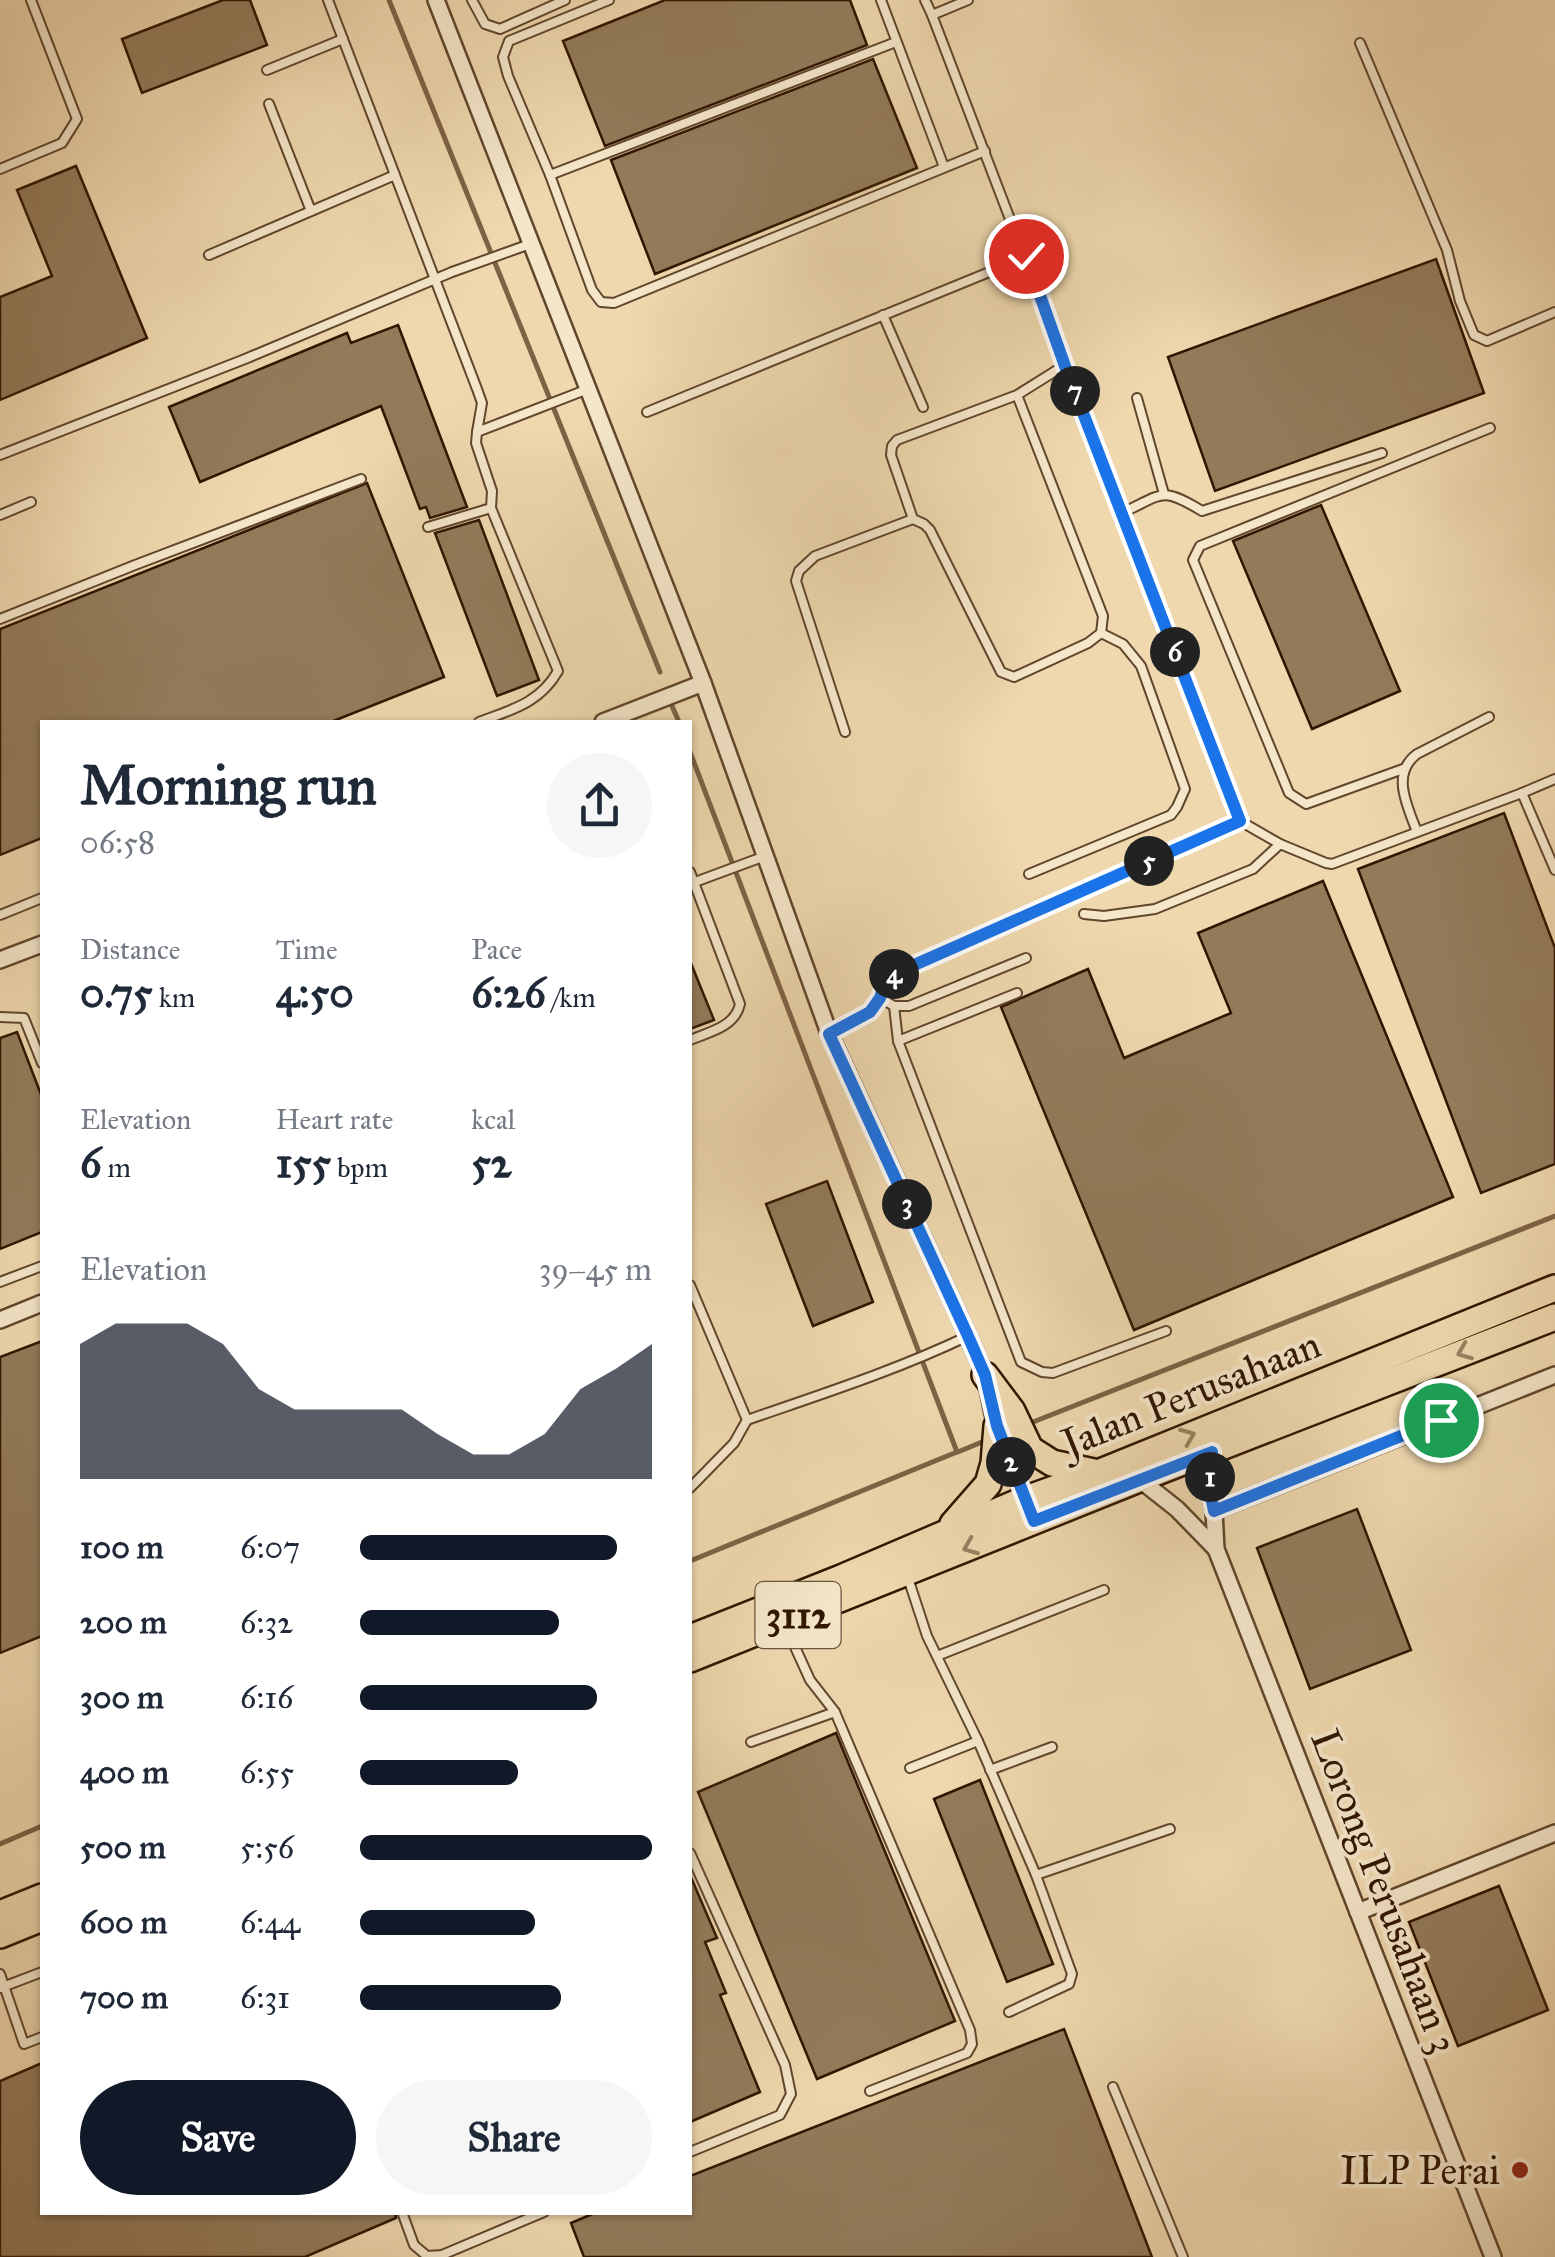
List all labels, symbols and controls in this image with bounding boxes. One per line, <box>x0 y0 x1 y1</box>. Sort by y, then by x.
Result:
pin <box>984 214 1069 299</box>
icon: check <box>999 229 1054 284</box>
pin: 7 <box>1050 366 1100 416</box>
text: 7 <box>1068 373 1082 408</box>
pin: 6 <box>1150 627 1200 677</box>
text: 6 <box>1168 634 1182 669</box>
text: Morning run <box>80 752 377 819</box>
button: share <box>547 753 652 858</box>
text: 06:58 <box>80 823 155 862</box>
pin: 5 <box>1124 836 1174 886</box>
text: 5 <box>1142 843 1156 878</box>
text: Distance <box>80 932 180 967</box>
text: Time <box>276 932 338 967</box>
text: Pace <box>471 932 522 967</box>
pin: 4 <box>869 949 919 999</box>
text: 4 <box>886 956 902 991</box>
text: 0.75 <box>80 967 153 1019</box>
text: 4:50 <box>276 967 354 1019</box>
text: 6:26 <box>471 967 546 1019</box>
text: km <box>153 980 195 1015</box>
text: /km <box>546 980 596 1015</box>
text: Elevation <box>80 1102 191 1137</box>
text: Heart rate <box>276 1102 393 1137</box>
text: kcal <box>471 1102 515 1137</box>
text: 6 <box>80 1137 102 1189</box>
text: 155 <box>276 1137 331 1189</box>
text: 52 <box>471 1137 512 1189</box>
text: m <box>102 1150 131 1185</box>
text: bpm <box>331 1150 388 1185</box>
pin: 3 <box>882 1179 932 1229</box>
text: 3 <box>901 1186 913 1221</box>
text: Elevation <box>80 1250 207 1289</box>
text: 39–45 m <box>539 1250 652 1289</box>
street label: Jalan Perusahaan <box>1051 1319 1328 1469</box>
one-way arrow <box>1457 1341 1474 1361</box>
pin <box>1399 1378 1484 1463</box>
icon: arrive <box>1414 1393 1469 1448</box>
one-way arrow <box>1178 1427 1196 1447</box>
pin: 2 <box>986 1437 1036 1487</box>
text: 2 <box>1004 1444 1018 1479</box>
pin: 1 <box>1185 1452 1235 1502</box>
text: 1 <box>1204 1459 1216 1494</box>
text: 100 m <box>80 1528 164 1567</box>
text: 6:07 <box>240 1528 300 1567</box>
one-way arrow <box>963 1535 981 1555</box>
road number: 3112 <box>756 1582 840 1648</box>
text: 200 m <box>80 1603 167 1642</box>
text: 6:32 <box>240 1603 293 1642</box>
text: 300 m <box>80 1678 164 1717</box>
text: 6:16 <box>240 1678 293 1717</box>
street label: Lorong Perusahaan 3 <box>1300 1722 1469 2060</box>
text: 400 m <box>80 1753 169 1792</box>
text: 6:55 <box>240 1753 294 1792</box>
text: 500 m <box>80 1828 166 1867</box>
text: 5:56 <box>240 1828 294 1867</box>
text: 600 m <box>80 1903 167 1942</box>
text: 6:44 <box>240 1903 300 1942</box>
text: 700 m <box>80 1978 168 2017</box>
text: 6:31 <box>240 1978 290 2017</box>
button: Save <box>80 2080 356 2195</box>
button: Share <box>376 2080 652 2195</box>
place label: ILP Perai <box>1340 2146 1500 2195</box>
marker: ILP Perai <box>1509 2159 1531 2181</box>

